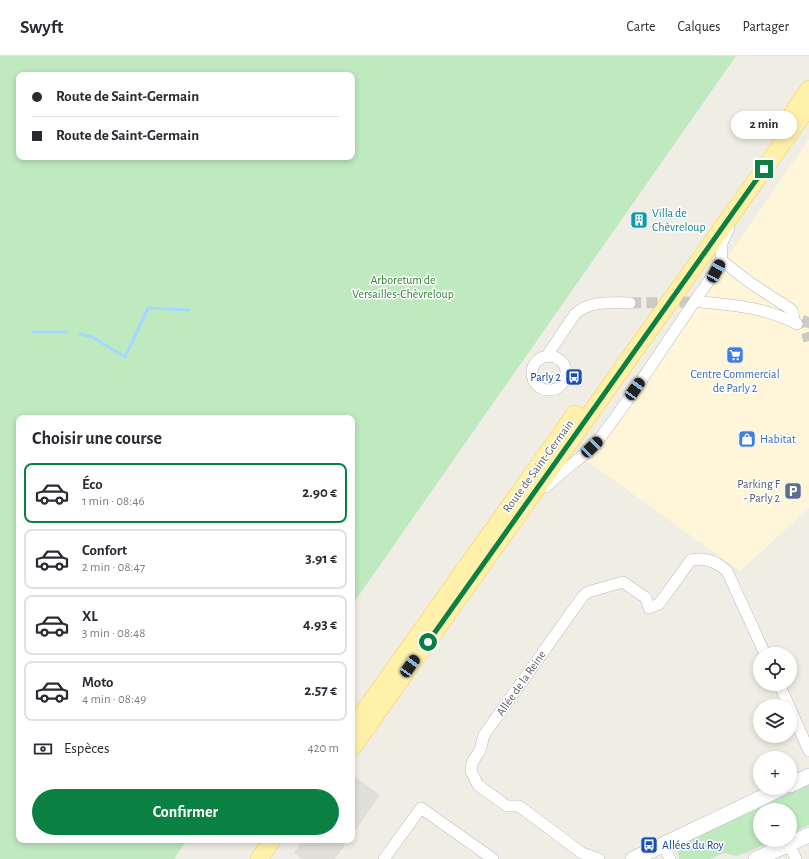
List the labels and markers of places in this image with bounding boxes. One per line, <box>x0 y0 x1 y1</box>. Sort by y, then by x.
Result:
place label: Villa de Chèvreloup <box>652 207 706 233</box>
building icon: Villa de Chèvreloup <box>629 210 649 230</box>
supermarket icon: Centre Commercial de Parly 2 <box>725 345 745 365</box>
bus stop icon: Parly 2 <box>564 367 584 387</box>
place label: Centre Commercial de Parly 2 <box>690 368 780 395</box>
place label: Parly 2 <box>530 371 562 384</box>
shop icon: Habitat <box>737 429 757 449</box>
place label: Habitat <box>760 433 796 445</box>
place label: Parking F - Parly 2 <box>737 478 781 505</box>
parking icon: Parking F - Parly 2 <box>783 481 803 501</box>
bus stop icon: Allées du Roy <box>639 835 659 855</box>
place label: Allées du Roy <box>662 839 724 852</box>

